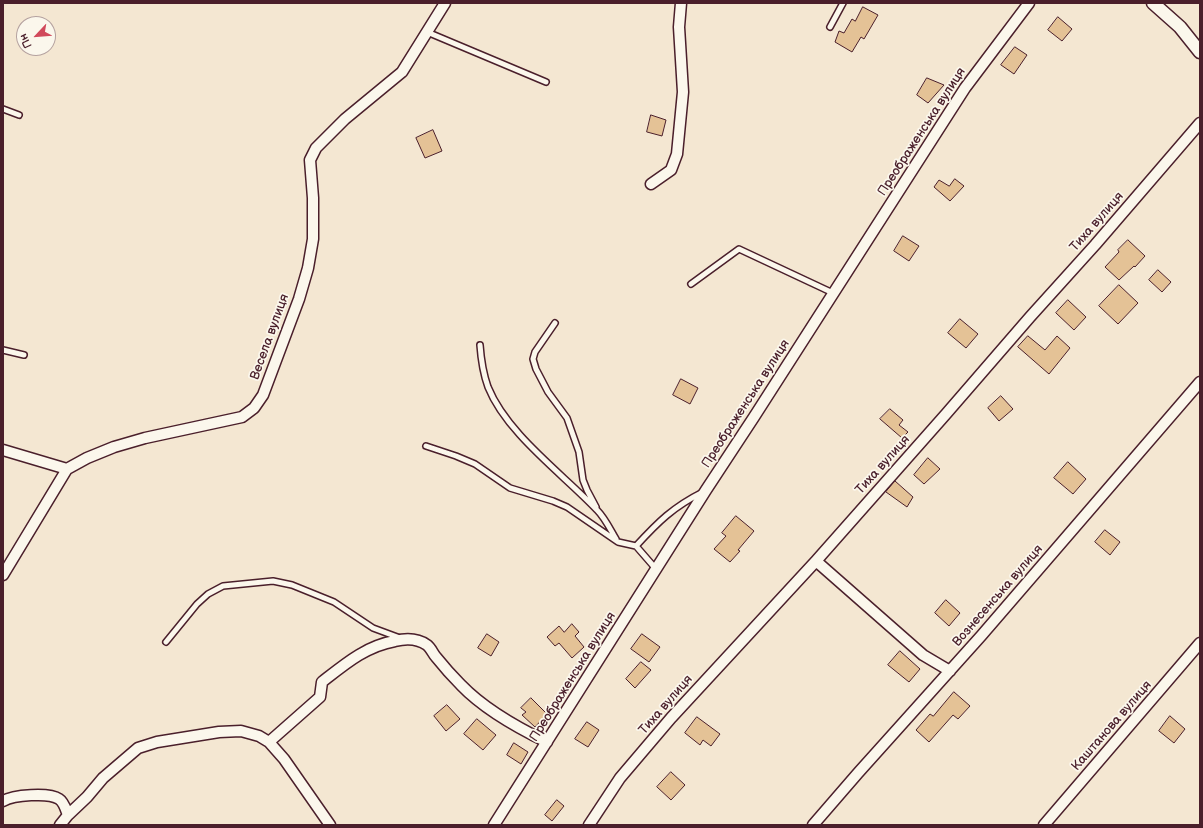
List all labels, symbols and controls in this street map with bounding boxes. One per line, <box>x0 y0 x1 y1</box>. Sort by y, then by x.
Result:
north arrow <box>16 16 56 56</box>
text: Пн <box>17 32 35 50</box>
street label: Преображенська вулиця <box>875 65 969 199</box>
street label: Тиха вулиця <box>1067 189 1127 255</box>
street label: Весела вулиця <box>247 292 293 382</box>
street label: Преображенська вулиця <box>699 337 793 471</box>
street label: Тиха вулиця <box>852 432 914 498</box>
street label: Вознесенська вулиця <box>950 542 1046 650</box>
street label: Преображенська вулиця <box>527 609 619 745</box>
street label: Тиха вулиця <box>636 672 696 738</box>
street label: Каштанова вулиця <box>1069 678 1155 774</box>

